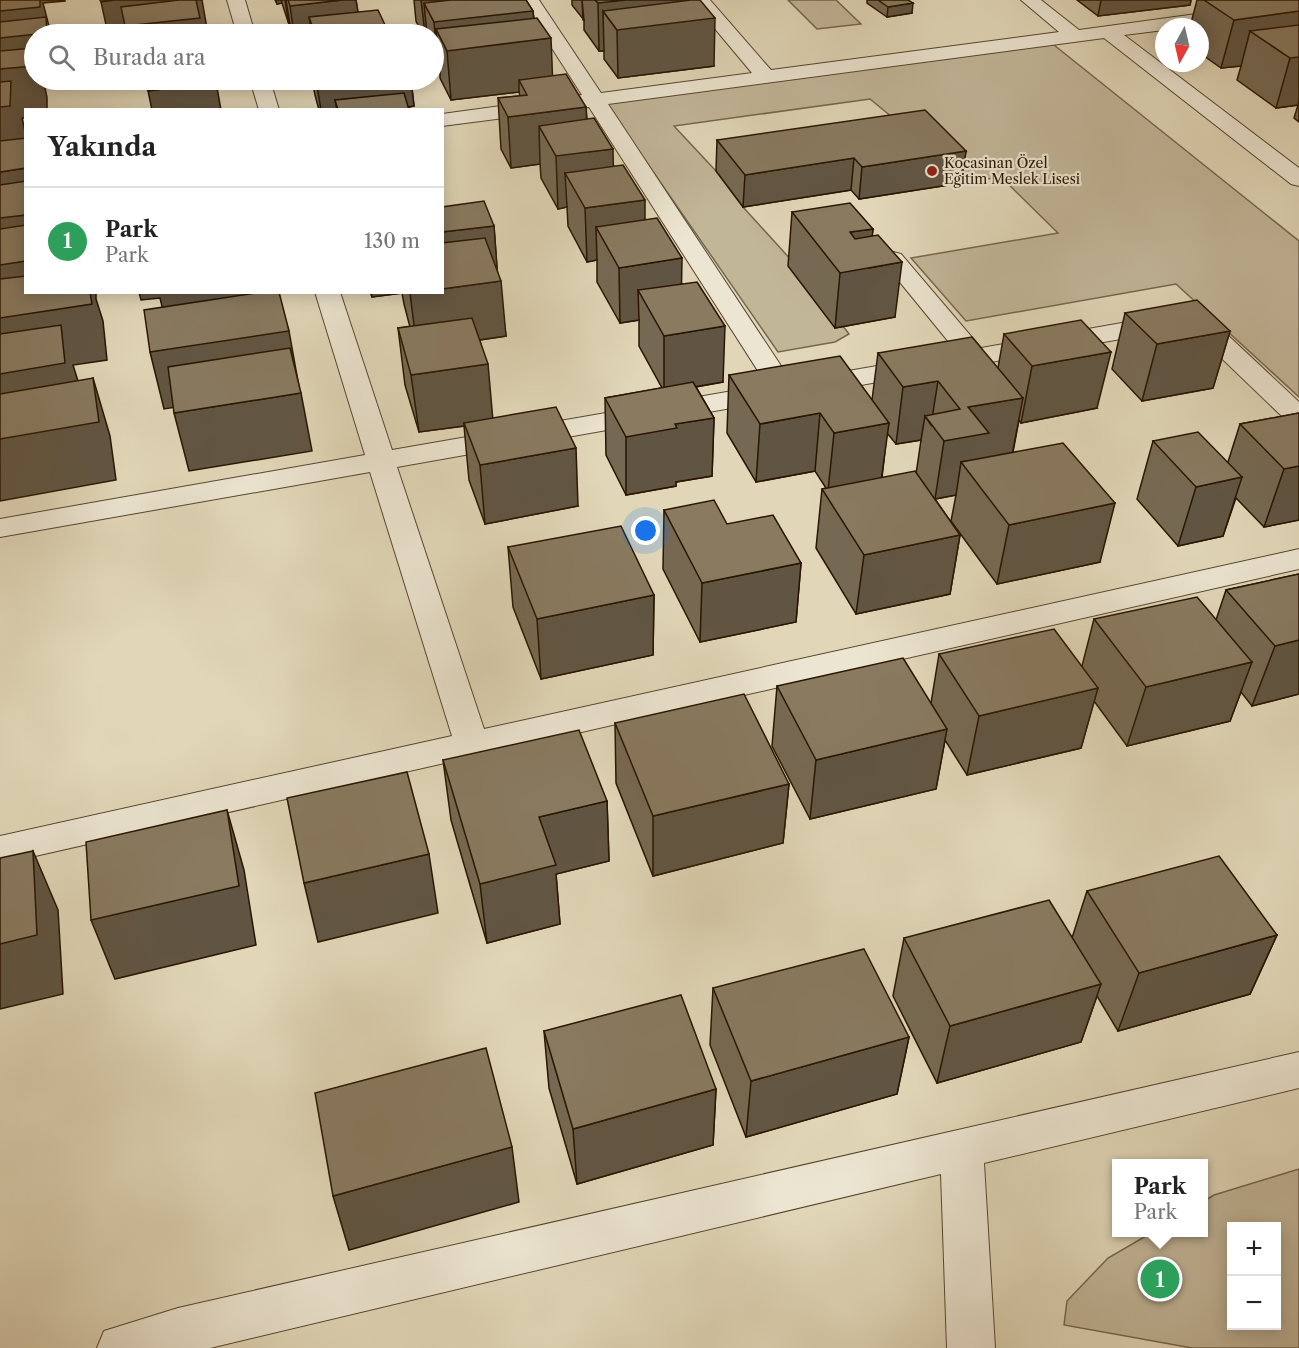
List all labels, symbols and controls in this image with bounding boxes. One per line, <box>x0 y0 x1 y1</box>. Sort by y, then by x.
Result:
north arrow <box>1155 18 1209 72</box>
search box <box>24 24 444 90</box>
icon: search <box>45 41 78 74</box>
text: Burada ara <box>93 44 206 71</box>
text: Yakında <box>48 131 157 163</box>
place label: Kocasinan Özel Eğitim Meslek Lisesi <box>944 154 1080 188</box>
marker: Kocasinan Özel Eğitim Meslek Lisesi <box>925 164 939 178</box>
text: Park <box>105 216 158 243</box>
text: 1 <box>63 229 72 253</box>
text: 130 m <box>364 229 420 253</box>
text: Park <box>105 243 148 267</box>
your location <box>631 516 660 545</box>
popup <box>1112 1159 1208 1237</box>
text: Park <box>1134 1173 1186 1200</box>
text: Park <box>1134 1200 1177 1224</box>
map controls <box>1227 1222 1281 1330</box>
button: + <box>1227 1222 1281 1276</box>
pin: 1 <box>1140 1256 1180 1302</box>
button: − <box>1227 1276 1281 1330</box>

